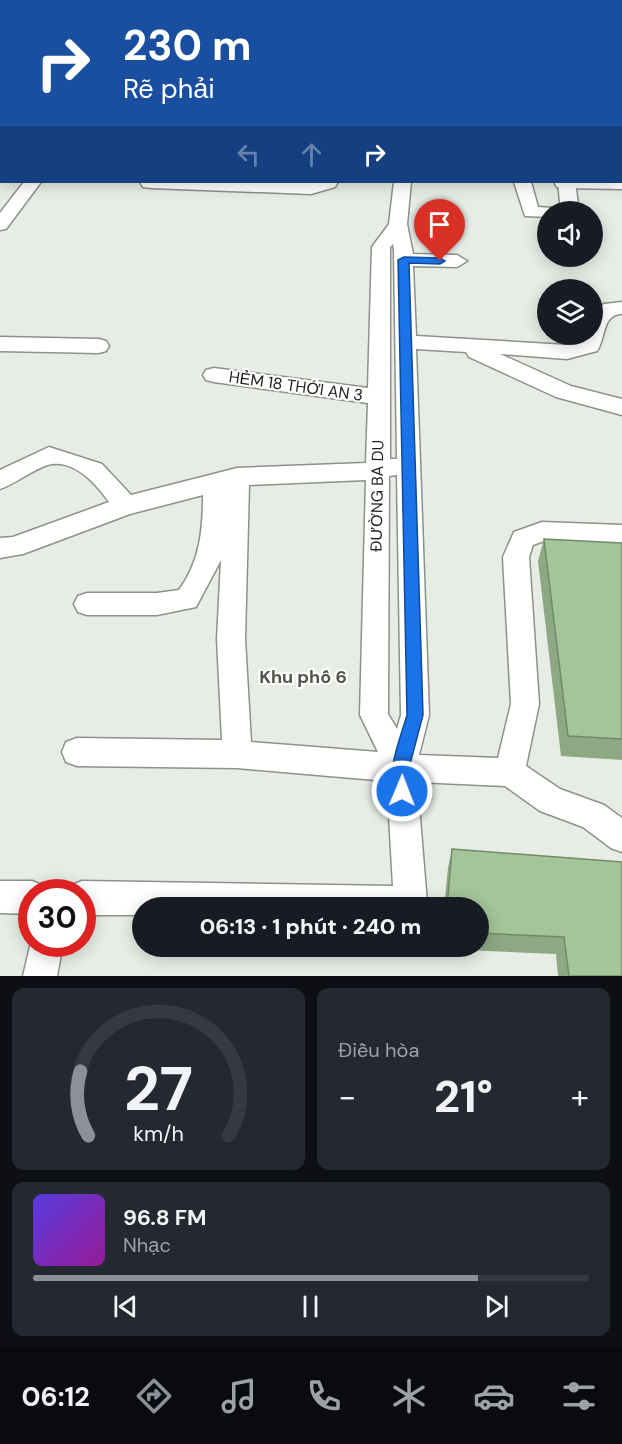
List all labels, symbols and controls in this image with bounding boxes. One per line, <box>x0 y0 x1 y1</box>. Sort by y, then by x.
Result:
text: 230 m <box>123 18 252 73</box>
icon: right <box>24 24 102 102</box>
text: Rẽ phải <box>123 71 215 106</box>
icon: left <box>232 138 265 171</box>
icon: ahead <box>295 138 328 171</box>
icon: right <box>358 138 391 171</box>
pin <box>414 199 465 261</box>
map controls <box>537 201 603 345</box>
button: sound <box>537 201 603 267</box>
icon: arrive <box>423 208 456 241</box>
button: layers <box>537 279 603 345</box>
street label: HẺM 18 THỚI AN 3 <box>228 366 364 406</box>
street label: ĐƯỜNG BA DU <box>366 440 388 552</box>
district label: Khu phố 6 <box>259 665 347 689</box>
position arrow <box>370 759 434 823</box>
speed limit sign: 30 <box>18 879 96 957</box>
text: 06:13 · 1 phút · 240 m <box>200 912 421 941</box>
text: Điều hòa <box>338 1037 419 1063</box>
text: 27 <box>124 1048 193 1129</box>
text: 21° <box>434 1067 493 1126</box>
text: − <box>338 1075 356 1118</box>
text: + <box>571 1075 589 1118</box>
text: km/h <box>133 1120 184 1148</box>
text: 96.8 FM <box>123 1203 207 1232</box>
text: Nhạc <box>123 1232 171 1258</box>
icon: previous <box>109 1290 142 1323</box>
icon: pause <box>294 1290 327 1323</box>
icon: next <box>480 1290 513 1323</box>
icon: directions <box>133 1375 175 1417</box>
icon: music <box>218 1375 260 1417</box>
icon: phone <box>303 1375 345 1417</box>
icon: climate <box>388 1375 430 1417</box>
icon: car <box>473 1375 515 1417</box>
icon: filters <box>558 1375 600 1417</box>
text: 06:12 <box>22 1379 90 1414</box>

